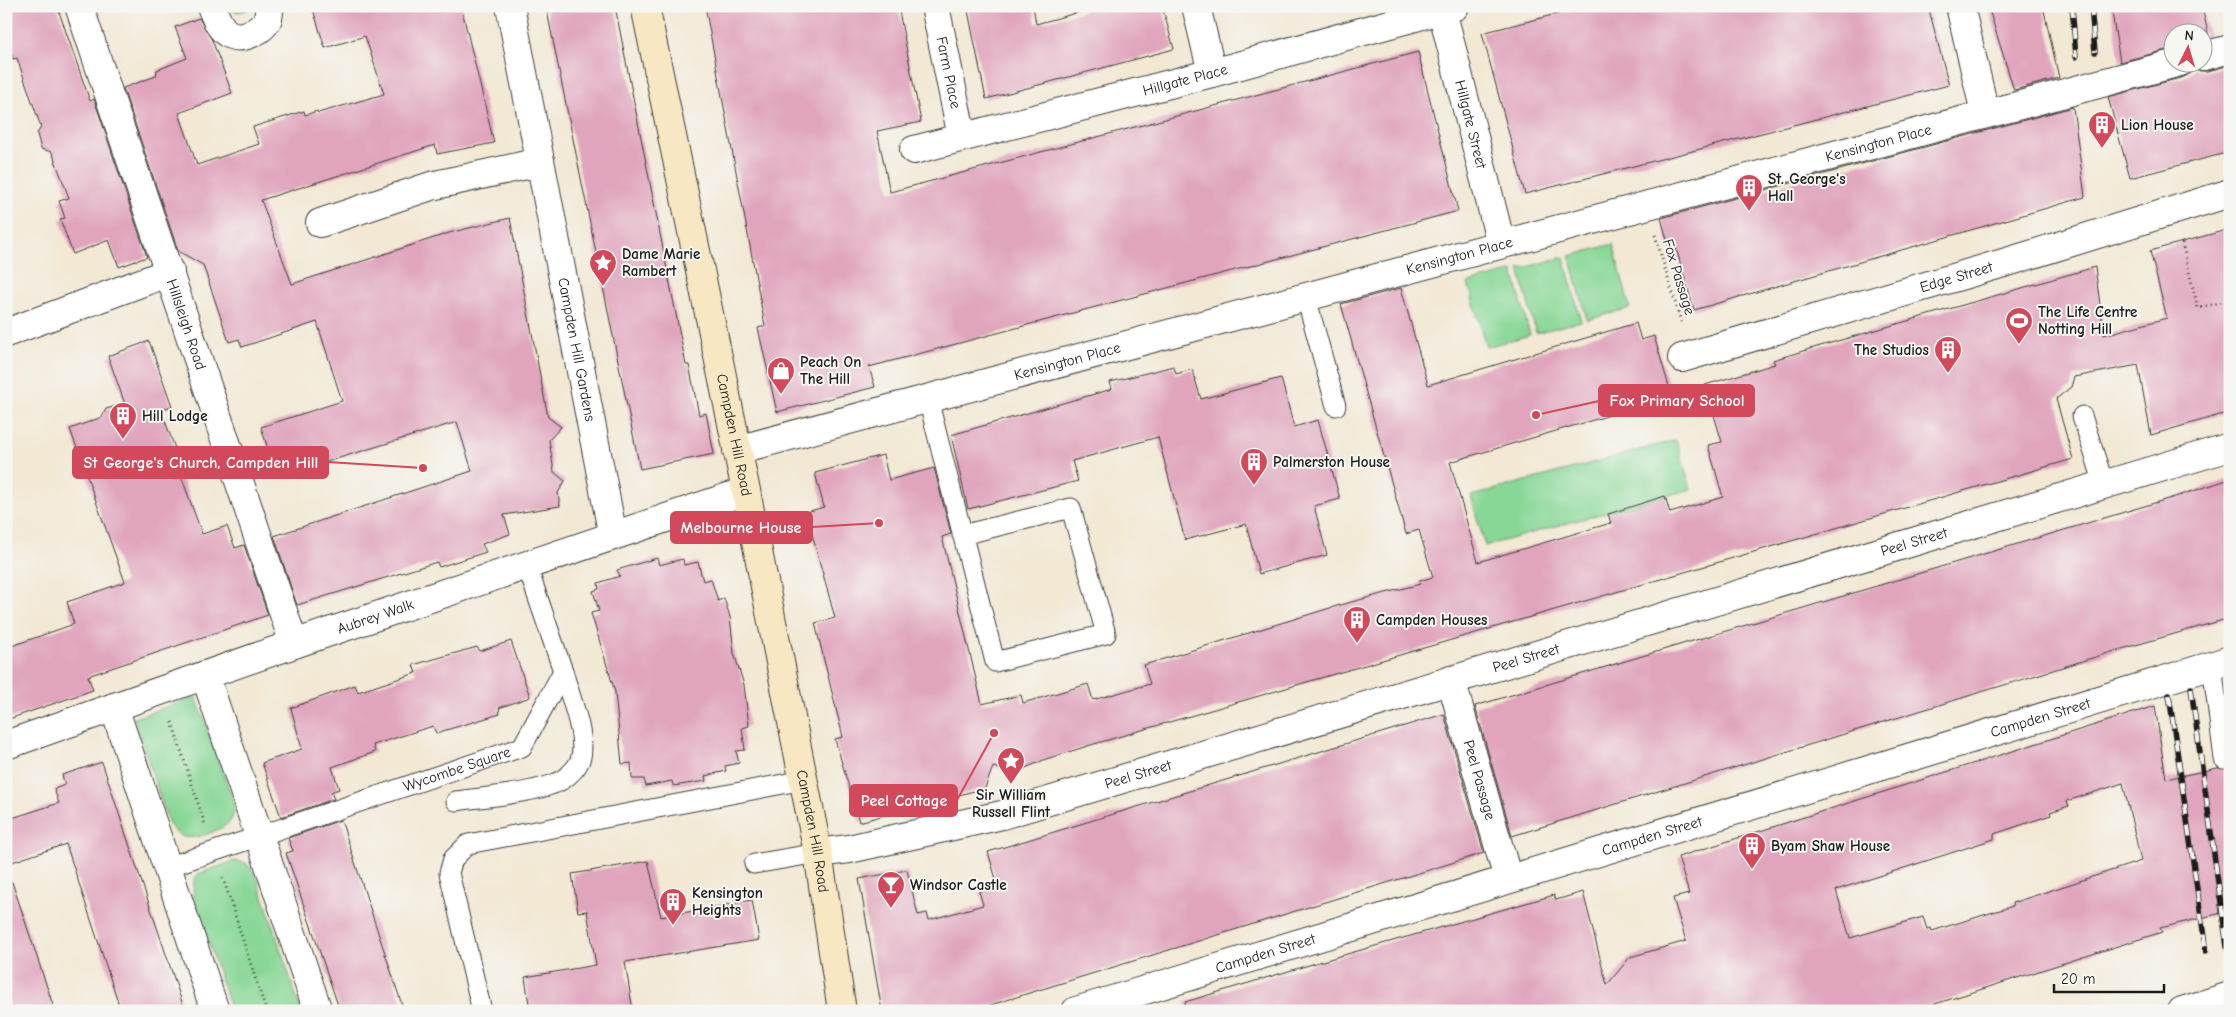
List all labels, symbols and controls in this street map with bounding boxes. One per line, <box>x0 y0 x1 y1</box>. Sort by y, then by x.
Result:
north arrow <box>2164 22 2214 72</box>
text: N <box>2184 27 2194 44</box>
street label: Farm Place <box>933 35 965 111</box>
street label: Hillgate Place <box>1141 60 1230 100</box>
street label: Hillgate Street <box>1451 78 1491 171</box>
building icon: Lion House <box>2087 110 2117 149</box>
place label: Lion House <box>2121 116 2194 134</box>
street label: Kensington Place <box>1823 120 1934 166</box>
place label: St. George's Hall <box>1768 170 1846 205</box>
building icon: St. George's Hall <box>1734 173 1764 212</box>
street label: Kensington Place <box>1404 233 1515 279</box>
street label: Fox Passage <box>1659 237 1699 318</box>
place label: Dame Marie Rambert <box>622 245 700 280</box>
place icon: Dame Marie Rambert <box>588 248 618 287</box>
street label: Edge Street <box>1918 257 1995 296</box>
street label: Campden Hill Gardens <box>554 276 600 423</box>
street label: Hillsleigh Road <box>163 277 210 372</box>
place label: The Life Centre Notting Hill <box>2038 303 2137 338</box>
sports icon: The Life Centre Notting Hill <box>2004 306 2034 345</box>
building icon: The Studios <box>1933 335 1963 374</box>
street label: Kensington Place <box>1012 338 1123 384</box>
place label: The Studios <box>1854 341 1929 359</box>
place label: Peach On The Hill <box>800 353 861 388</box>
shop icon: Peach On The Hill <box>766 356 796 395</box>
street label: Campden Hill Road <box>713 372 756 497</box>
callout: Fox Primary School <box>1599 385 1754 416</box>
text: Fox Primary School <box>1609 392 1745 410</box>
building icon: Hill Lodge <box>108 401 138 440</box>
place label: Hill Lodge <box>142 407 208 425</box>
callout: St George's Church, Campden Hill <box>73 447 328 478</box>
building icon: Palmerston House <box>1239 447 1269 486</box>
place label: Palmerston House <box>1273 453 1390 471</box>
text: St George's Church, Campden Hill <box>84 454 318 472</box>
callout: Melbourne House <box>671 512 812 543</box>
text: Melbourne House <box>681 519 802 537</box>
street label: Peel Street <box>1878 523 1950 560</box>
street label: Aubrey Walk <box>335 595 417 638</box>
building icon: Campden Houses <box>1342 605 1372 644</box>
place label: Campden Houses <box>1376 611 1487 629</box>
street label: Peel Street <box>1490 639 1562 676</box>
street label: Campden Street <box>1988 694 2093 741</box>
street label: Peel Passage <box>1460 738 1500 822</box>
street label: Wycombe Square <box>401 742 513 796</box>
place icon: Sir William Russell Flint <box>996 746 1026 785</box>
street label: Peel Street <box>1103 756 1174 793</box>
street label: Campden Hill Road <box>793 768 833 894</box>
callout: Peel Cottage <box>850 785 957 816</box>
place label: Sir William Russell Flint <box>972 786 1051 821</box>
text: Peel Cottage <box>861 792 947 810</box>
street label: Campden Street <box>1600 812 1705 860</box>
building icon: Byam Shaw House <box>1737 831 1767 870</box>
place label: Byam Shaw House <box>1771 837 1890 855</box>
bar icon: Windsor Castle <box>876 870 906 909</box>
place label: Windsor Castle <box>910 876 1007 894</box>
place label: Kensington Heights <box>692 884 763 919</box>
building icon: Kensington Heights <box>658 887 688 926</box>
street label: Campden Street <box>1213 929 1318 977</box>
scale bar <box>2054 962 2164 994</box>
text: 20 m <box>2061 970 2095 988</box>

